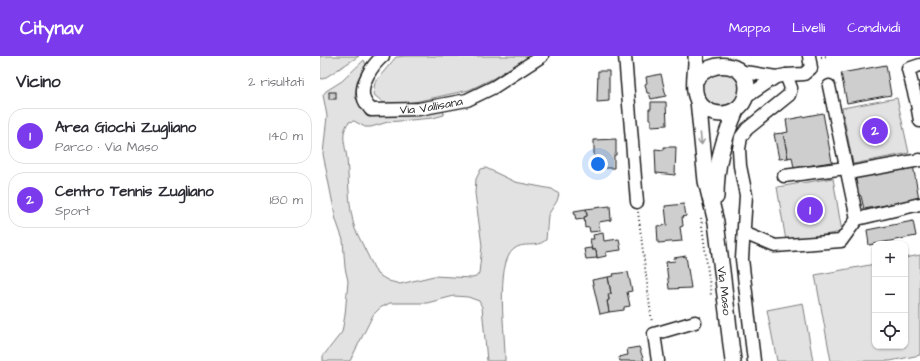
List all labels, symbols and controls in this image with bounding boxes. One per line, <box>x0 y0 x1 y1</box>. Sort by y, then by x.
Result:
text: Citynav <box>20 15 83 42</box>
text: Mappa <box>729 18 770 38</box>
text: Livelli <box>792 18 825 38</box>
text: Condividi <box>847 18 900 38</box>
text: Vicino <box>16 70 61 94</box>
text: 2 risultati <box>248 73 304 91</box>
street label: Via Vallisana <box>399 92 464 118</box>
pin: 2 <box>862 116 888 146</box>
text: Area Giochi Zugliano <box>55 117 196 138</box>
text: 1 <box>29 127 31 145</box>
text: 140 m <box>269 127 303 145</box>
one-way arrow <box>698 132 705 145</box>
text: Parco · Via Maso <box>55 138 158 156</box>
your location <box>588 154 608 174</box>
text: Centro Tennis Zugliano <box>55 181 214 202</box>
text: 2 <box>26 191 34 209</box>
text: 180 m <box>269 191 303 209</box>
pin: 1 <box>797 195 823 225</box>
text: Sport <box>55 202 90 220</box>
map controls <box>872 241 908 349</box>
button: + <box>872 241 908 277</box>
street label: Via Maso <box>713 265 736 317</box>
button: − <box>872 277 908 313</box>
button: locate <box>872 313 908 349</box>

